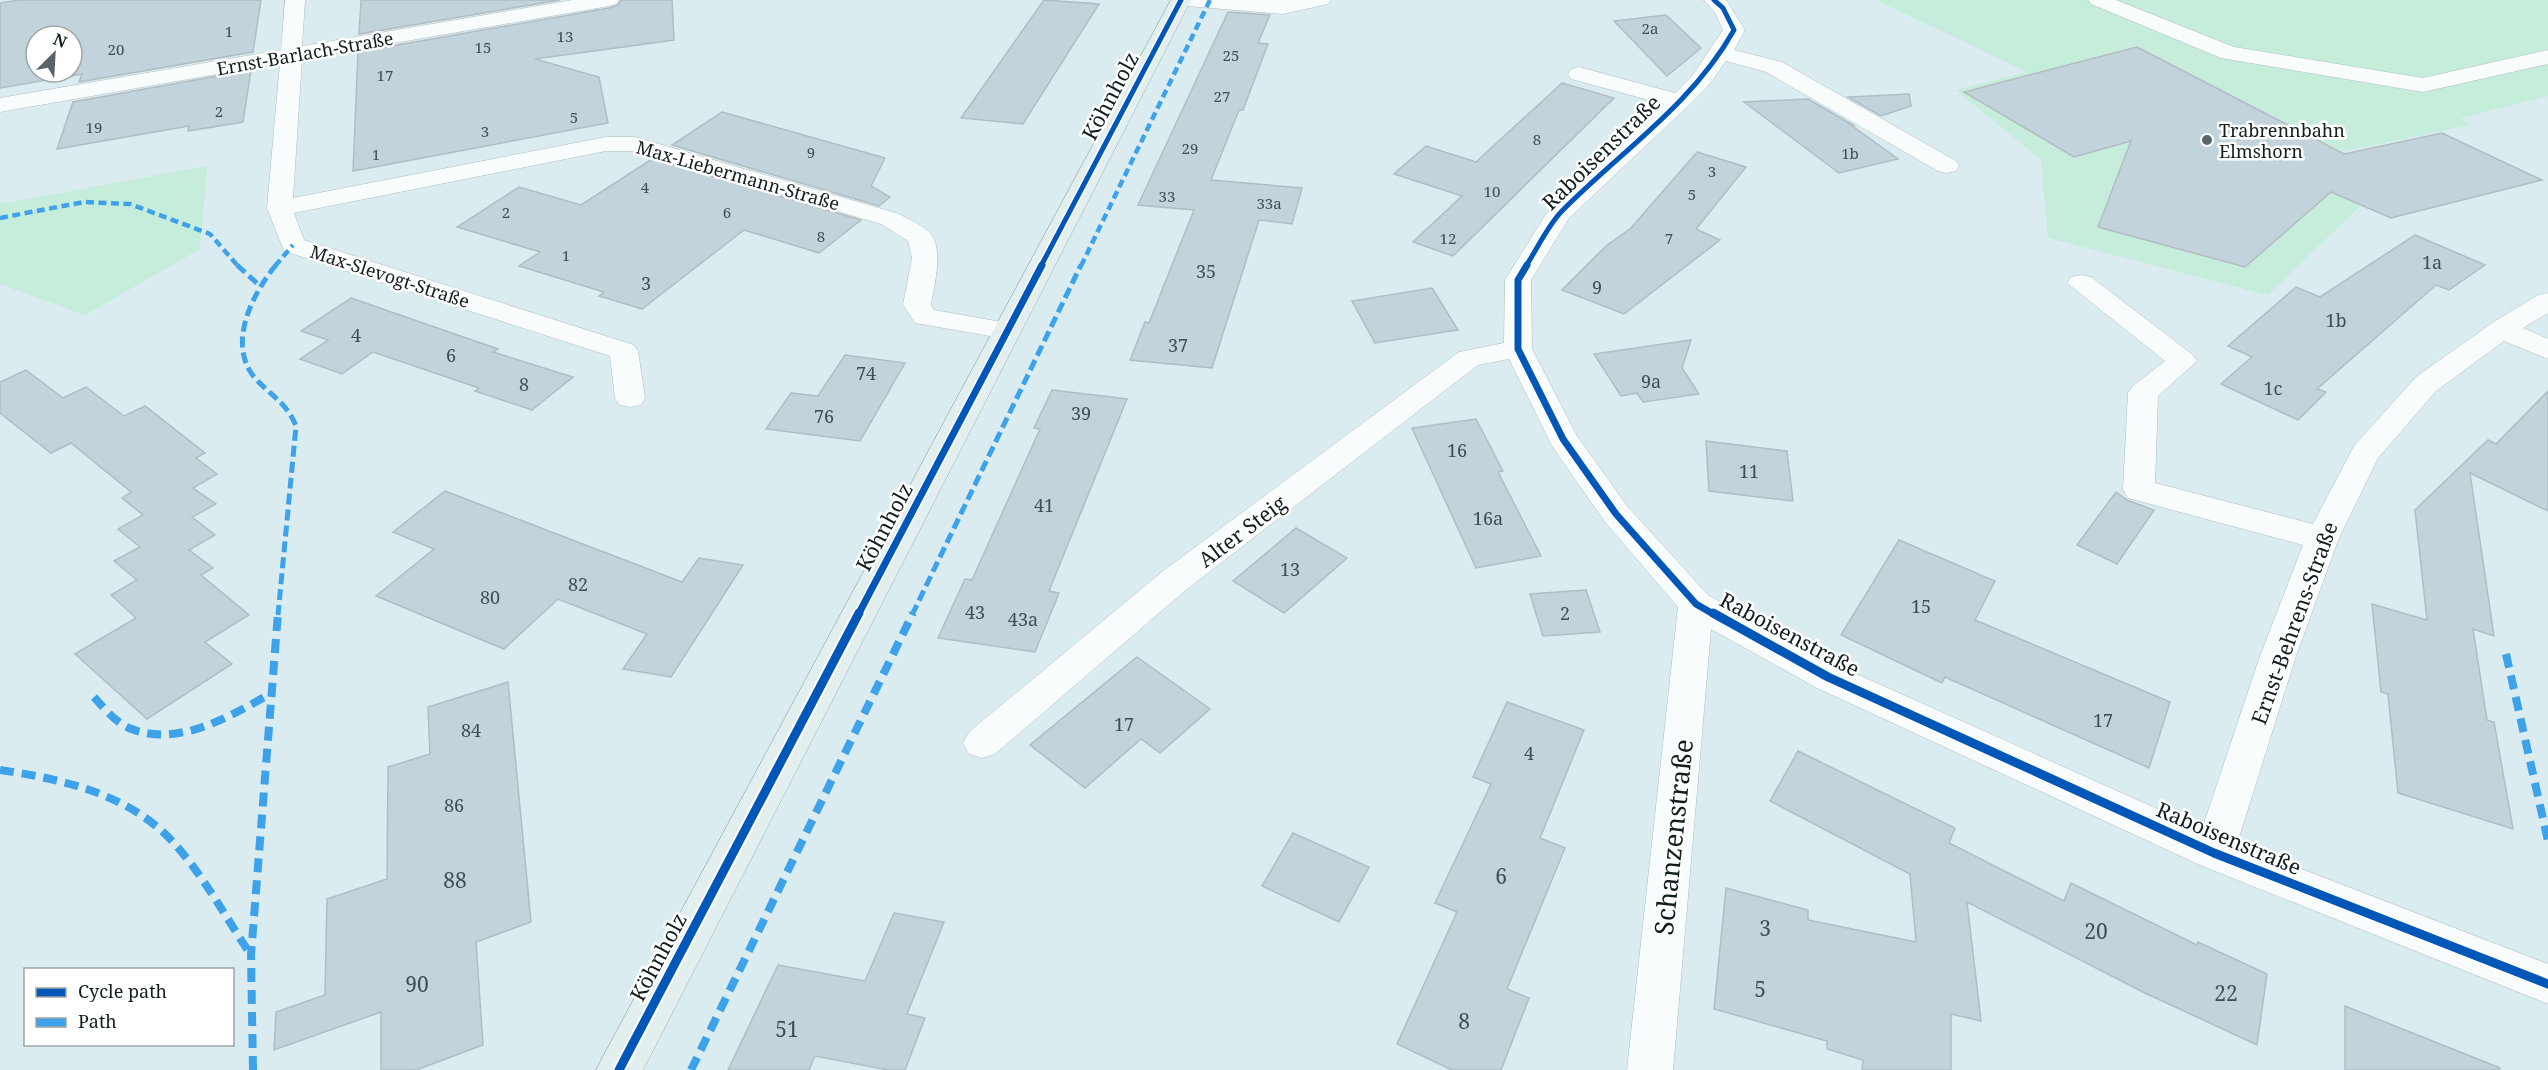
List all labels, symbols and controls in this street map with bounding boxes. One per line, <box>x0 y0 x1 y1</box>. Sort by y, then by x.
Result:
house number: 2a <box>1642 18 1658 38</box>
house number: 1 <box>225 21 233 41</box>
north arrow <box>24 24 84 84</box>
street label: Ernst-Barlach-Straße <box>215 26 395 80</box>
house number: 13 <box>557 26 573 46</box>
text: N <box>50 28 71 53</box>
house number: 15 <box>475 37 491 57</box>
house number: 20 <box>108 39 124 59</box>
house number: 25 <box>1223 45 1239 65</box>
street label: Köhnholz <box>1075 47 1145 145</box>
house number: 17 <box>377 65 393 85</box>
house number: 27 <box>1214 86 1230 106</box>
street label: Raboisenstraße <box>1536 88 1666 216</box>
house number: 2 <box>215 101 223 121</box>
house number: 5 <box>570 107 578 127</box>
house number: 19 <box>86 117 102 137</box>
place label: Trabrennbahn Elmshorn <box>2219 118 2345 163</box>
house number: 3 <box>481 121 489 141</box>
house number: 8 <box>1533 129 1541 149</box>
marker: Trabrennbahn Elmshorn <box>2200 133 2214 147</box>
street label: Max-Liebermann-Straße <box>634 134 842 216</box>
house number: 29 <box>1182 138 1198 158</box>
house number: 9 <box>807 142 815 162</box>
house number: 1b <box>1841 143 1859 163</box>
house number: 1 <box>372 144 380 164</box>
house number: 3 <box>1708 161 1716 181</box>
house number: 4 <box>641 177 650 197</box>
house number: 10 <box>1484 181 1500 201</box>
house number: 5 <box>1688 184 1696 204</box>
house number: 33 <box>1159 186 1175 206</box>
house number: 33a <box>1256 193 1282 213</box>
house number: 2 <box>502 202 510 222</box>
house number: 6 <box>723 202 731 222</box>
house number: 8 <box>817 226 825 246</box>
house number: 12 <box>1440 228 1456 248</box>
house number: 7 <box>1665 228 1673 248</box>
street label: Max-Slevogt-Straße <box>307 239 473 313</box>
house number: 1 <box>562 245 570 265</box>
house number: 1a <box>2422 250 2442 274</box>
house number: 35 <box>1196 259 1216 283</box>
house number: 3 <box>641 271 651 295</box>
house number: 9 <box>1592 275 1602 299</box>
house number: 1b <box>2325 308 2347 332</box>
house number: 4 <box>351 323 361 347</box>
house number: 37 <box>1168 333 1188 357</box>
house number: 6 <box>446 343 456 367</box>
house number: 74 <box>856 361 876 385</box>
house number: 9a <box>1641 369 1661 393</box>
house number: 8 <box>519 372 529 396</box>
house number: 1c <box>2264 376 2283 400</box>
house number: 39 <box>1071 401 1091 425</box>
house number: 76 <box>814 404 834 428</box>
house number: 16 <box>1447 438 1467 462</box>
house number: 11 <box>1739 459 1759 483</box>
street label: Köhnholz <box>849 478 919 576</box>
street label: Alter Steig <box>1192 488 1292 573</box>
house number: 41 <box>1034 493 1054 517</box>
house number: 16a <box>1473 506 1503 530</box>
street label: Ernst-Behrens-Straße <box>2244 518 2344 728</box>
house number: 13 <box>1280 557 1300 581</box>
house number: 82 <box>568 572 588 596</box>
house number: 80 <box>480 585 500 609</box>
street label: Raboisenstraße <box>1715 585 1865 683</box>
house number: 15 <box>1911 594 1931 618</box>
house number: 43 <box>965 600 985 624</box>
house number: 2 <box>1560 601 1570 625</box>
house number: 43a <box>1008 607 1038 631</box>
house number: 17 <box>2093 708 2113 732</box>
house number: 17 <box>1114 712 1134 736</box>
house number: 84 <box>461 718 481 742</box>
street label: Schanzenstraße <box>1645 737 1701 937</box>
house number: 4 <box>1524 741 1534 765</box>
house number: 86 <box>444 793 464 817</box>
street label: Raboisenstraße <box>2152 795 2306 881</box>
house number: 6 <box>1495 862 1507 890</box>
house number: 88 <box>443 866 467 894</box>
street label: Köhnholz <box>623 908 693 1006</box>
house number: 3 <box>1759 914 1771 942</box>
house number: 20 <box>2084 917 2108 945</box>
legend <box>24 968 234 1046</box>
house number: 90 <box>405 970 429 998</box>
house number: 5 <box>1754 975 1766 1003</box>
text: Cycle path <box>78 979 167 1003</box>
house number: 22 <box>2214 979 2238 1007</box>
house number: 8 <box>1458 1007 1470 1035</box>
text: Path <box>78 1009 117 1033</box>
house number: 51 <box>775 1015 799 1043</box>

